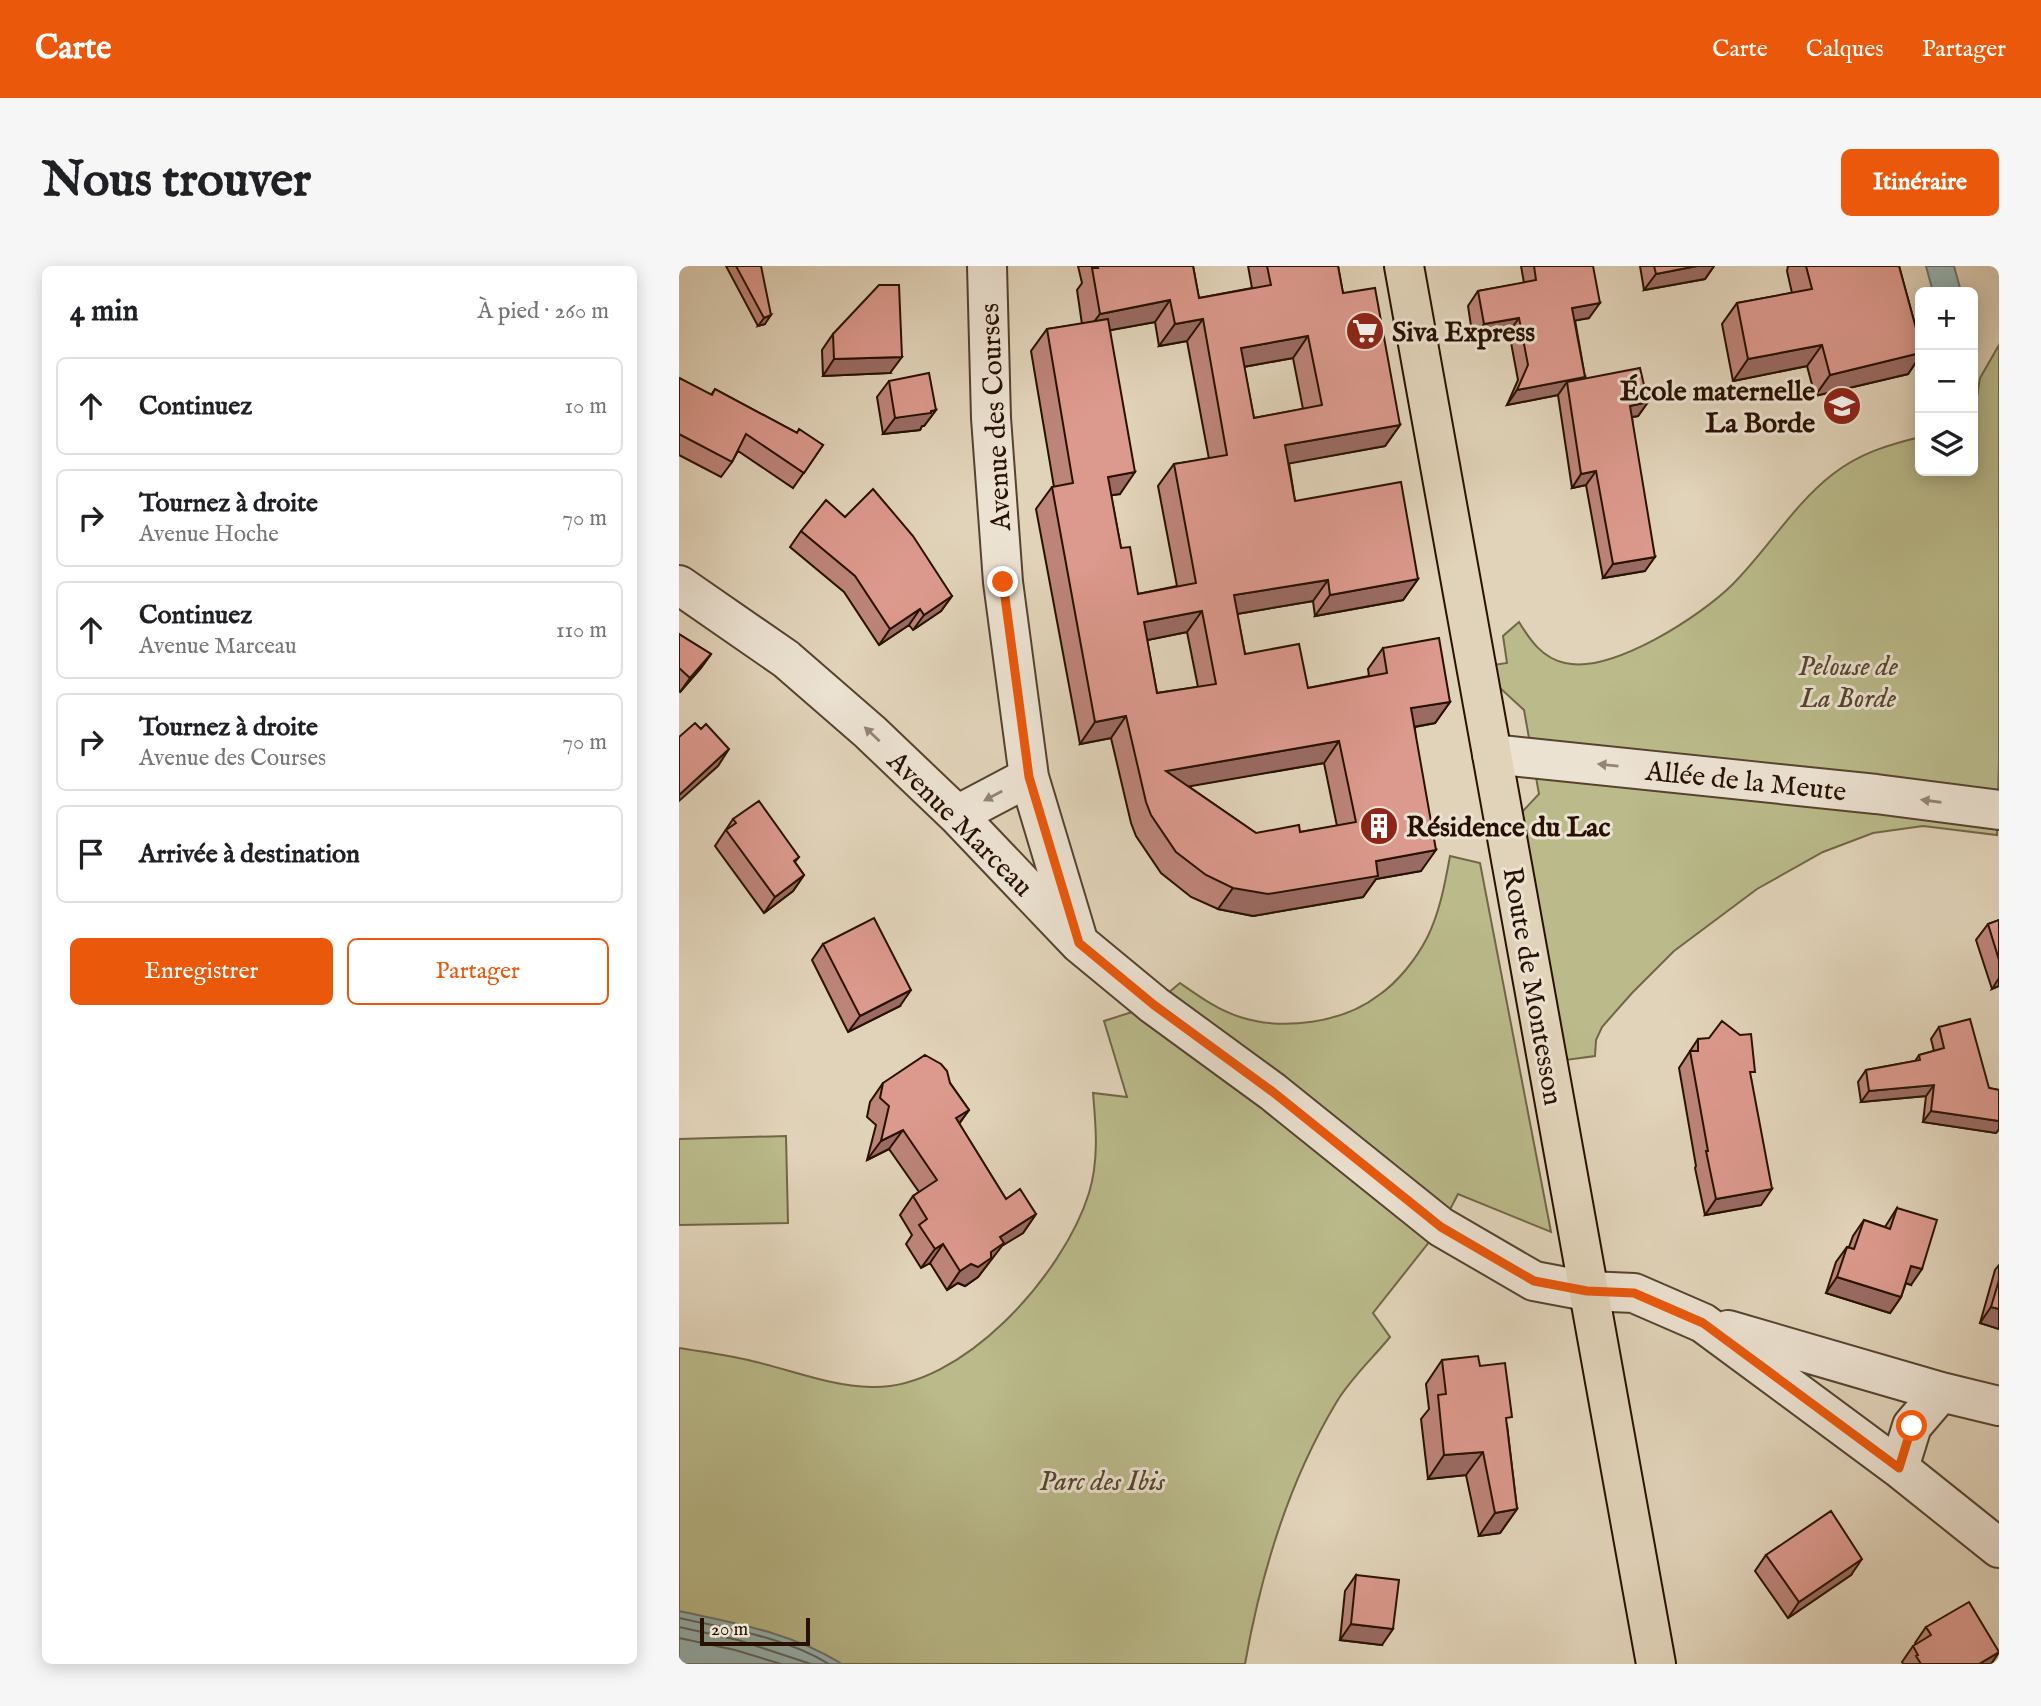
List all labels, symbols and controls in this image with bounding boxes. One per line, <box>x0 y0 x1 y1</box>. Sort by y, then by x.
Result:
text: Carte <box>35 28 111 70</box>
text: Carte <box>1712 34 1768 65</box>
text: Calques <box>1806 34 1884 65</box>
text: Partager <box>1922 34 2006 65</box>
button: Itinéraire <box>1841 149 1999 216</box>
text: Nous trouver <box>42 151 311 213</box>
map controls <box>1915 287 1978 476</box>
button: + <box>1915 287 1978 350</box>
text: 4 min <box>70 293 138 331</box>
text: À pied · 260 m <box>477 297 609 326</box>
street label: Avenue des Courses <box>973 302 1020 533</box>
supermarket icon: Siva Express <box>1344 310 1386 352</box>
place label: Siva Express <box>1392 316 1535 351</box>
button: − <box>1915 350 1978 413</box>
place label: École maternelle La Borde <box>1620 374 1815 442</box>
school or university icon: École maternelle La Borde <box>1821 385 1863 427</box>
icon: ahead <box>72 387 110 425</box>
text: Continuez <box>139 390 252 423</box>
text: 10 m <box>564 392 607 421</box>
button: layers <box>1915 413 1978 476</box>
text: Tournez à droite <box>139 487 318 520</box>
icon: right <box>72 499 110 537</box>
text: 70 m <box>562 504 607 533</box>
text: Avenue Hoche <box>139 520 279 549</box>
route end <box>987 566 1018 597</box>
text: Continuez <box>139 599 252 632</box>
icon: ahead <box>72 611 110 649</box>
text: 110 m <box>556 616 607 645</box>
text: Avenue Marceau <box>139 632 297 661</box>
park label: Pelouse de La Borde <box>1798 650 1899 717</box>
text: Tournez à droite <box>139 711 318 744</box>
icon: right <box>72 723 110 761</box>
one-way arrow <box>864 727 881 743</box>
text: 70 m <box>562 728 607 757</box>
text: Avenue des Courses <box>139 744 326 773</box>
street label: Avenue Marceau <box>878 744 1039 905</box>
street label: Allée de la Meute <box>1643 754 1848 810</box>
one-way arrow <box>1597 759 1619 770</box>
one-way arrow <box>983 790 1003 802</box>
one-way arrow <box>1920 795 1942 806</box>
building icon: Résidence du Lac <box>1358 805 1400 847</box>
place label: Résidence du Lac <box>1406 811 1611 846</box>
icon: arrive <box>72 835 110 873</box>
text: Arrivée à destination <box>139 838 360 871</box>
street label: Route de Montesson <box>1493 865 1570 1108</box>
button: Enregistrer <box>70 938 333 1005</box>
button: Partager <box>347 938 609 1005</box>
route start <box>1896 1410 1927 1441</box>
park label: Parc des Ibis <box>1039 1465 1166 1500</box>
scale bar <box>700 1615 810 1647</box>
text: 20 m <box>711 1618 748 1642</box>

